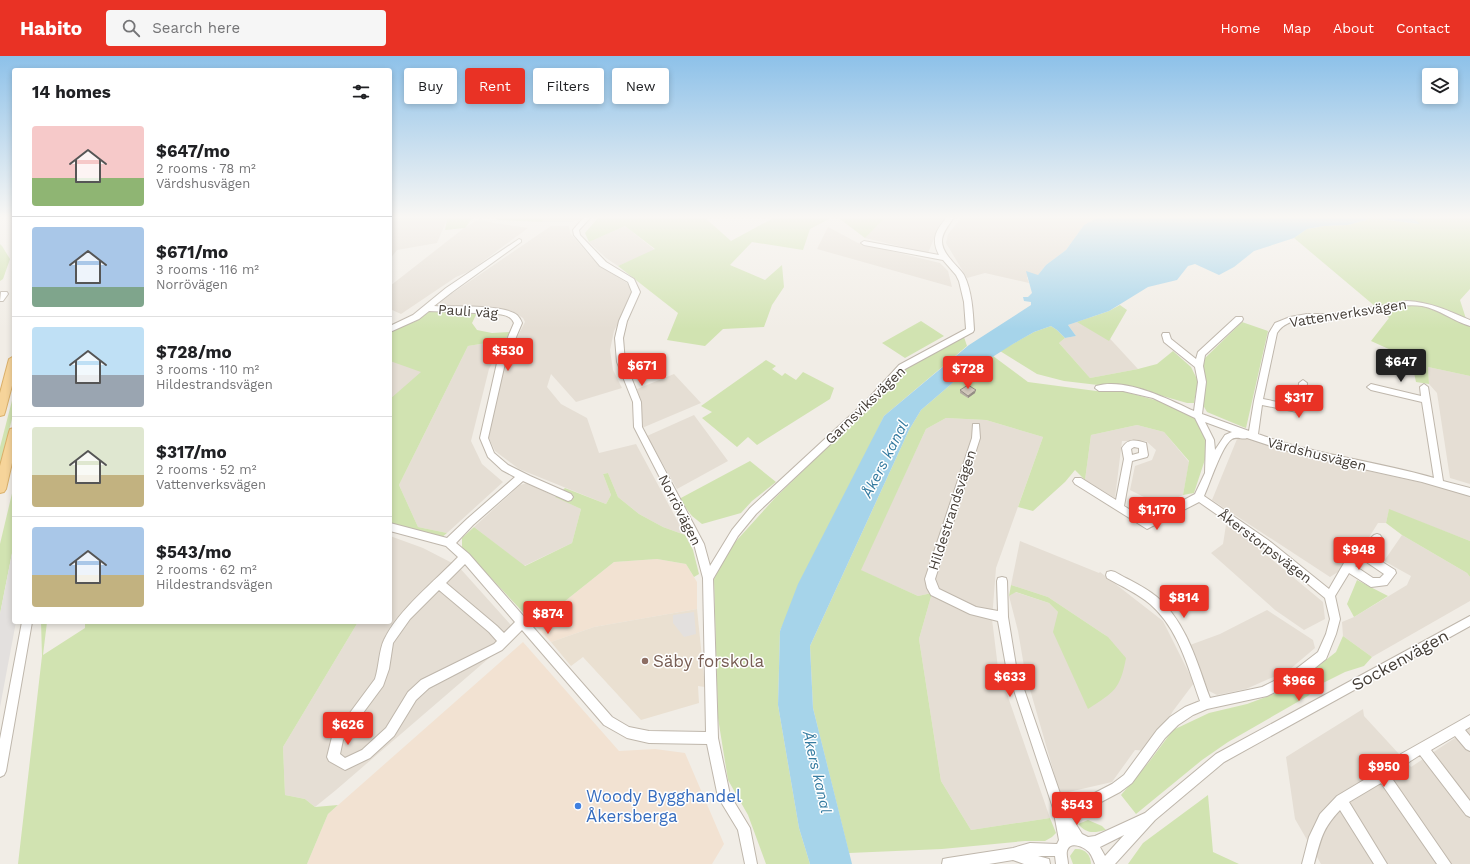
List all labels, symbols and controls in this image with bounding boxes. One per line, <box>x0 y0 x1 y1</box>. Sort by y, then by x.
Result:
search box <box>106 10 386 46</box>
text: Habito <box>20 17 82 40</box>
icon: search <box>120 17 142 39</box>
text: Search here <box>152 19 240 37</box>
text: Home <box>1220 20 1260 36</box>
text: Map <box>1282 20 1311 36</box>
text: About <box>1333 20 1374 36</box>
text: Contact <box>1396 20 1450 36</box>
chip: Buy <box>404 68 457 104</box>
chip: Rent <box>465 68 525 104</box>
chip: Filters <box>533 68 604 104</box>
chip: New <box>612 68 669 104</box>
map controls <box>1422 68 1458 104</box>
button: layers <box>1422 68 1458 104</box>
icon: filters <box>350 81 372 103</box>
text: 14 homes <box>32 82 111 102</box>
text: $647/mo <box>156 141 230 161</box>
icon: home <box>64 142 112 190</box>
text: 2 rooms · 78 m² <box>156 161 256 176</box>
text: Värdshusvägen <box>156 176 250 191</box>
text: $671/mo <box>156 242 228 262</box>
icon: home <box>64 243 112 291</box>
text: 3 rooms · 116 m² <box>156 262 259 277</box>
text: Norrövägen <box>156 277 228 292</box>
street label: Vattenverksvägen <box>1288 296 1408 330</box>
street label: Pauli väg <box>438 301 499 321</box>
pin: $530 <box>484 338 532 372</box>
text: $728/mo <box>156 342 232 362</box>
icon: home <box>64 343 112 391</box>
text: $530 <box>492 343 524 358</box>
pin: $647 <box>1377 349 1425 383</box>
pin: $671 <box>618 353 666 387</box>
text: $647 <box>1385 354 1417 369</box>
pin: $728 <box>944 356 992 390</box>
text: $671 <box>627 358 657 373</box>
text: $728 <box>952 361 984 376</box>
text: 3 rooms · 110 m² <box>156 362 259 377</box>
street label: Garnsviksvägen <box>822 363 908 447</box>
text: Hildestrandsvägen <box>156 377 273 392</box>
pin: $317 <box>1275 385 1323 419</box>
text: $317 <box>1284 390 1314 405</box>
water label: Åkers kanal <box>857 417 912 501</box>
street label: Värdshusvägen <box>1266 434 1368 474</box>
text: $317/mo <box>156 442 227 462</box>
icon: home <box>64 443 112 491</box>
street label: Hildestrandsvägen <box>925 448 979 572</box>
text: 2 rooms · 52 m² <box>156 462 256 477</box>
street label: Norrövägen <box>655 472 705 548</box>
text: Vattenverksvägen <box>156 477 266 492</box>
pin: $1,170 <box>1124 497 1190 531</box>
text: $1,170 <box>1138 502 1176 517</box>
street label: Åkerstorpsvägen <box>1215 506 1315 586</box>
pin: $948 <box>1335 537 1383 571</box>
text: $543/mo <box>156 542 231 562</box>
text: $948 <box>1343 542 1375 557</box>
icon: home <box>64 543 112 591</box>
text: 2 rooms · 62 m² <box>156 562 257 577</box>
text: Hildestrandsvägen <box>156 577 273 592</box>
pin: $814 <box>1160 585 1208 619</box>
text: $814 <box>1169 590 1199 605</box>
pin: $874 <box>524 601 572 635</box>
text: $874 <box>532 606 564 621</box>
street label: Sockenvägen <box>1348 625 1452 695</box>
place label: Säby forskola <box>653 651 764 671</box>
marker: Säby forskola <box>640 656 650 666</box>
pin: $633 <box>986 664 1034 698</box>
pin: $966 <box>1275 668 1323 702</box>
text: $633 <box>994 669 1026 684</box>
text: $966 <box>1283 673 1315 688</box>
pin: $626 <box>324 712 372 746</box>
text: $626 <box>332 717 364 732</box>
water label: Åkers kanal <box>799 728 835 815</box>
pin: $950 <box>1360 754 1408 788</box>
text: $950 <box>1368 759 1400 774</box>
place label: Woody Bygghandel Åkersberga <box>586 786 742 826</box>
pin: $543 <box>1053 792 1101 826</box>
text: $543 <box>1061 797 1093 812</box>
marker: Woody Bygghandel Åkersberga <box>573 801 583 811</box>

